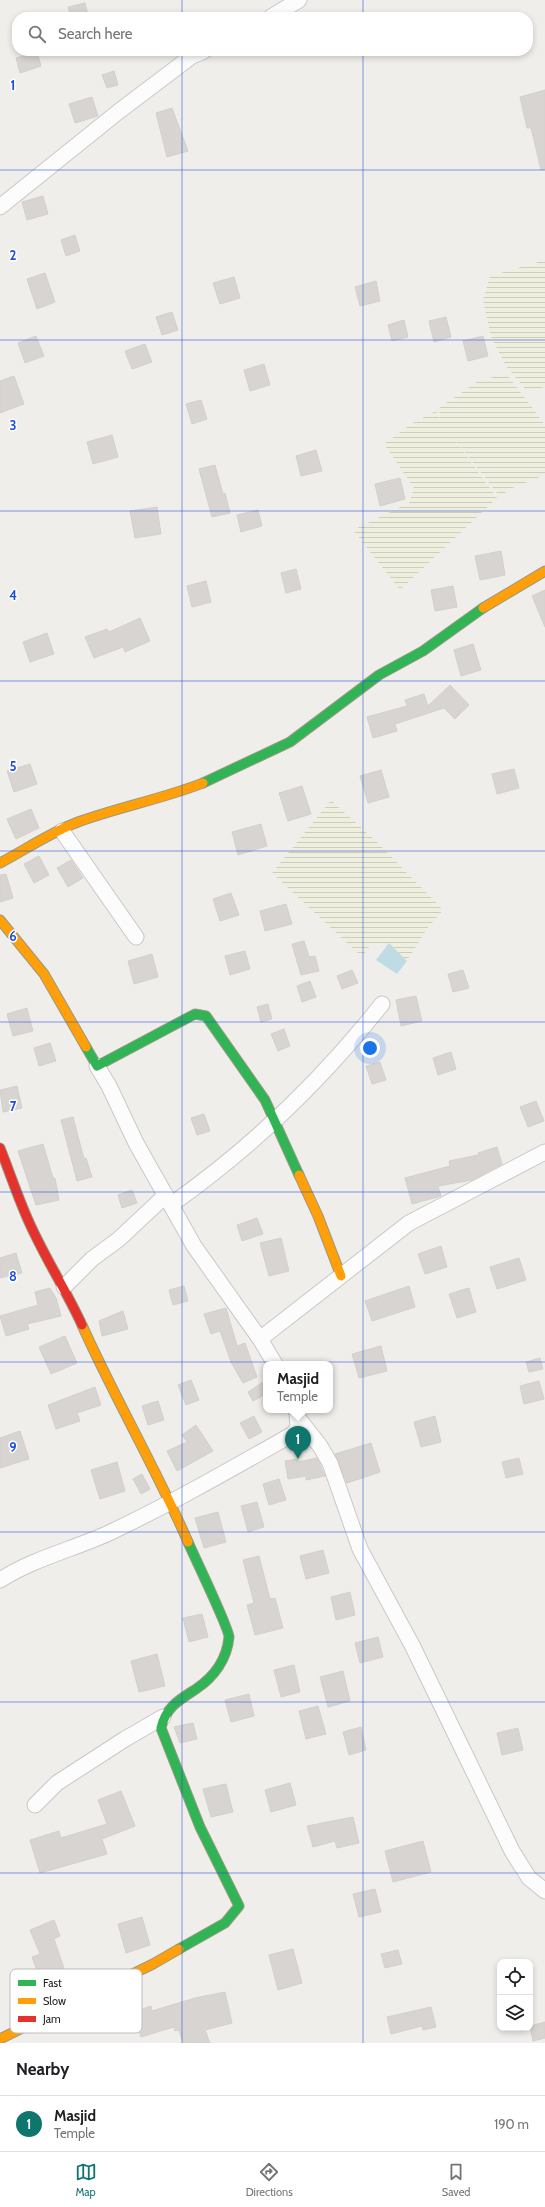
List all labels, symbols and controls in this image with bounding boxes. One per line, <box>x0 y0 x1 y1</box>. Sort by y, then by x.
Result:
search box <box>12 12 533 56</box>
icon: search <box>26 23 48 45</box>
text: Search here <box>58 25 133 43</box>
text: 1 <box>11 77 15 93</box>
text: 2 <box>10 247 17 263</box>
text: 3 <box>9 417 17 433</box>
text: 4 <box>9 587 17 603</box>
text: 5 <box>10 758 17 774</box>
text: 6 <box>9 928 17 944</box>
your location <box>360 1038 380 1058</box>
text: 7 <box>10 1098 17 1114</box>
text: 8 <box>9 1268 17 1284</box>
popup <box>263 1361 333 1413</box>
text: Masjid <box>277 1370 319 1388</box>
text: Temple <box>277 1388 318 1404</box>
pin: 1 <box>285 1426 311 1459</box>
text: 9 <box>9 1439 17 1455</box>
map controls <box>497 1959 533 2031</box>
button: locate <box>497 1959 533 1995</box>
legend <box>10 1969 142 2033</box>
text: Fast <box>43 1976 62 1990</box>
text: Slow <box>43 1994 66 2008</box>
button: layers <box>497 1995 533 2031</box>
text: Jam <box>42 2012 61 2026</box>
text: Nearby <box>16 2059 69 2079</box>
text: Masjid <box>54 2107 96 2125</box>
text: 1 <box>27 2116 31 2132</box>
text: 190 m <box>494 2116 529 2132</box>
text: Temple <box>54 2125 95 2141</box>
tab: Map <box>75 2161 97 2199</box>
tab: Directions <box>246 2161 293 2199</box>
tab: Saved <box>442 2161 470 2199</box>

